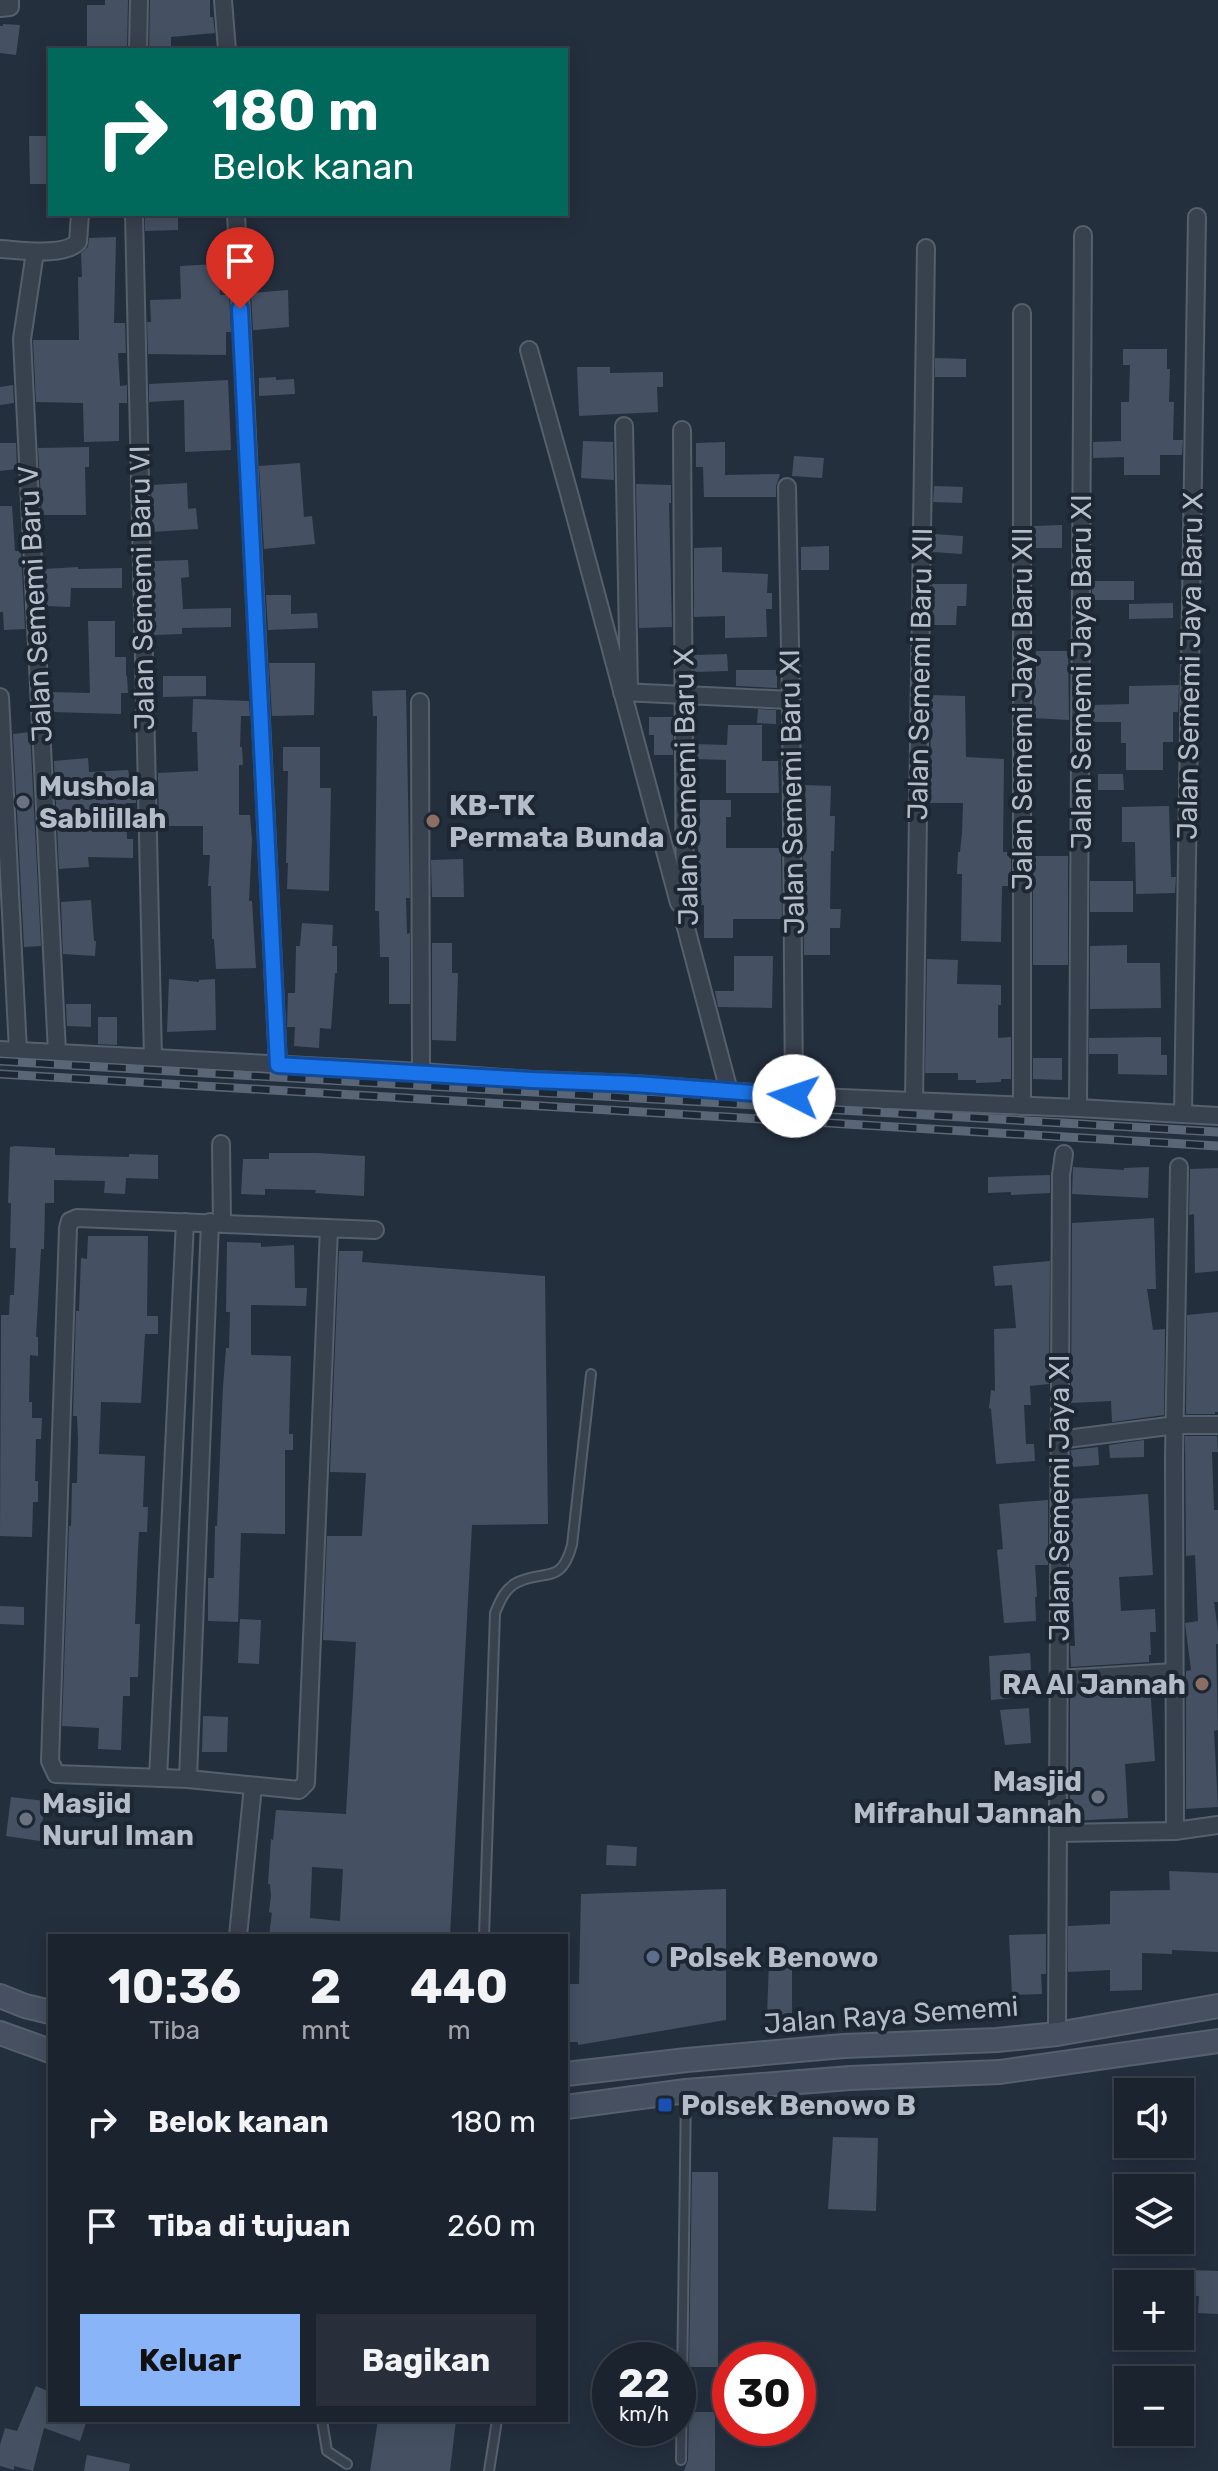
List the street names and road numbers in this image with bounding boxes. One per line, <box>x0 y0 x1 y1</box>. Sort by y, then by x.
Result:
street label: Jalan Sememi Baru VI <box>123 445 161 731</box>
street label: Jalan Sememi Baru V <box>11 465 59 743</box>
street label: Jalan Sememi Jaya Baru X <box>1170 492 1210 840</box>
street label: Jalan Sememi Jaya Baru XI <box>1065 494 1098 850</box>
street label: Jalan Sememi Baru XII <box>901 527 939 821</box>
street label: Jalan Sememi Jaya Baru XII <box>1006 528 1039 890</box>
street label: Jalan Sememi Baru X <box>667 648 705 926</box>
street label: Jalan Sememi Baru XI <box>773 649 811 935</box>
street label: Jalan Sememi Jaya XI <box>1043 1355 1076 1641</box>
street label: Jalan Raya Sememi <box>763 1990 1019 2040</box>

